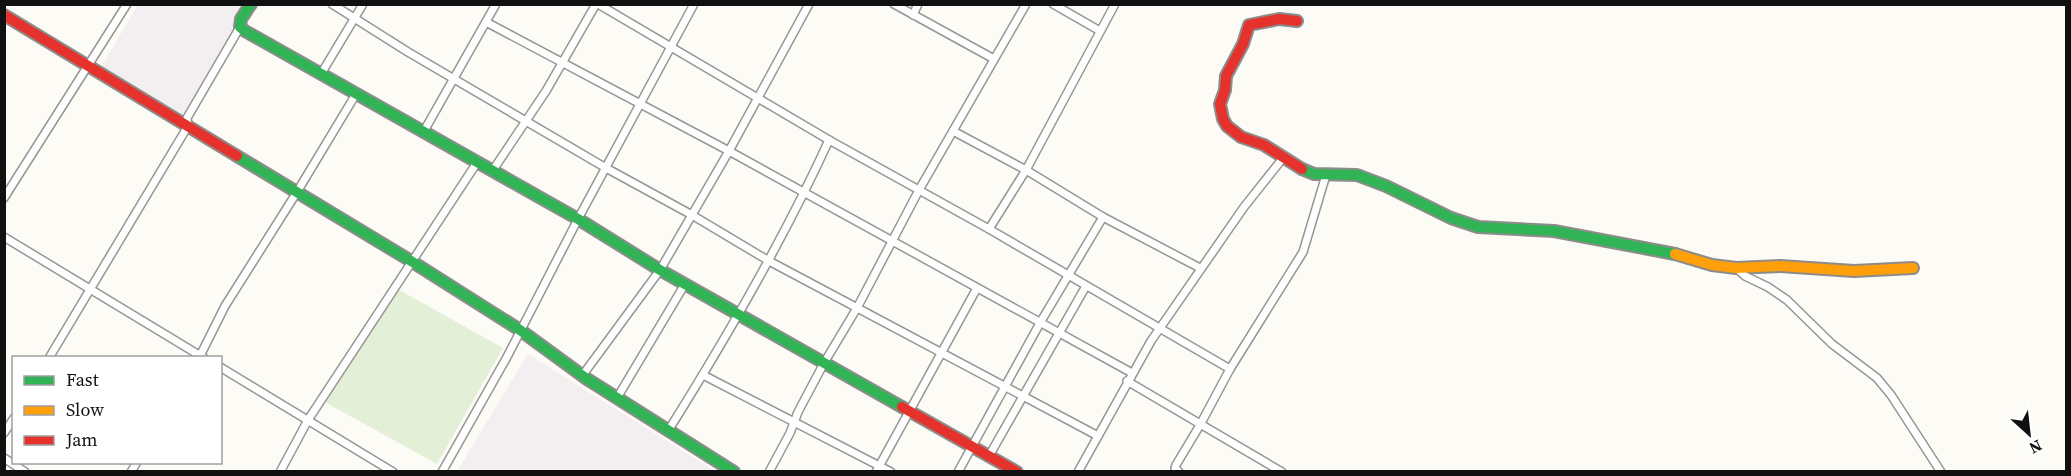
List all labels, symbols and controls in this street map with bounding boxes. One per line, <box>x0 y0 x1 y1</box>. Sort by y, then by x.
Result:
legend <box>12 356 222 464</box>
text: Fast <box>66 367 99 392</box>
text: Slow <box>66 397 104 422</box>
north arrow <box>1999 404 2059 464</box>
text: Jam <box>65 427 98 452</box>
text: N <box>2025 435 2046 460</box>

